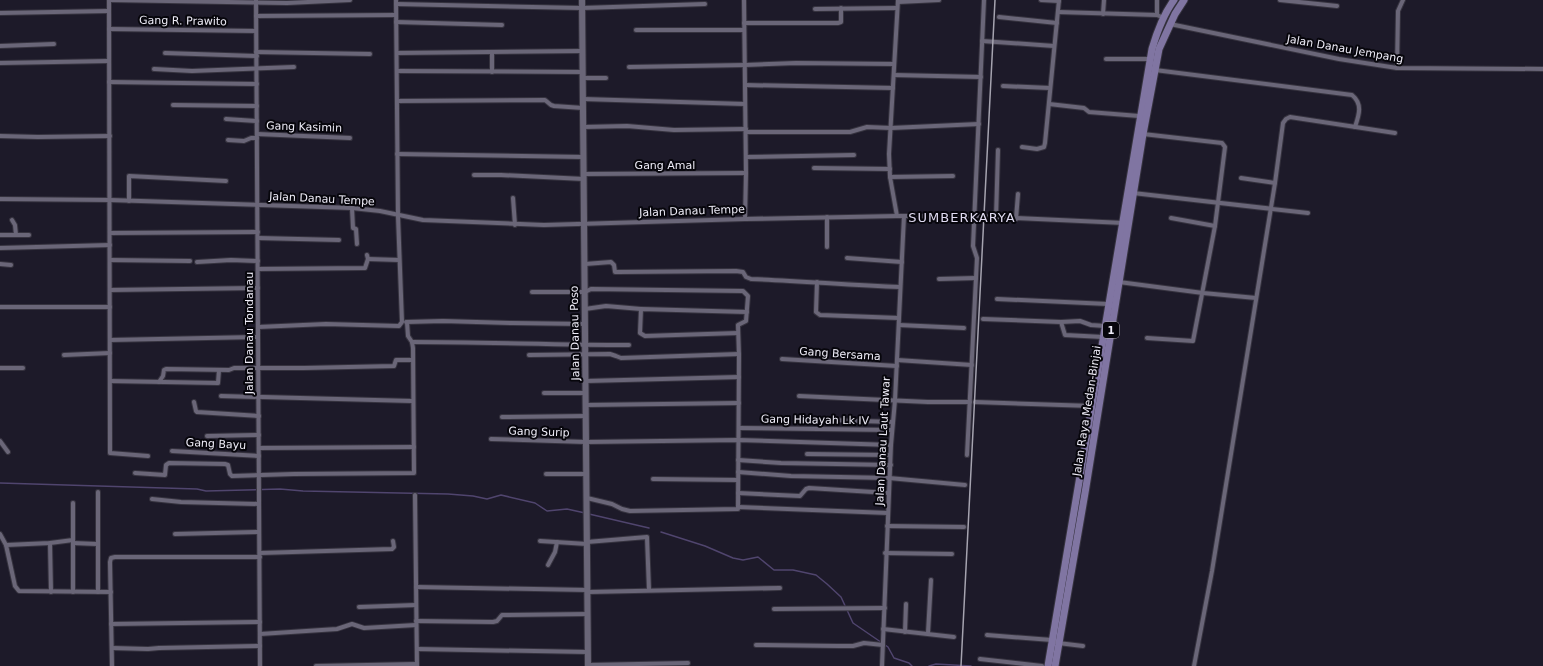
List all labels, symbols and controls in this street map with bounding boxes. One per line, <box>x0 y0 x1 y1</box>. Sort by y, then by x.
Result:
street label: Gang R. Prawito <box>139 14 227 28</box>
street label: Jalan Danau Jempang <box>1285 32 1404 66</box>
street label: Gang Kasimin <box>266 119 342 135</box>
street label: Gang Amal <box>635 159 695 172</box>
street label: Jalan Danau Tempe <box>268 190 375 208</box>
street label: Jalan Danau Tempe <box>638 203 745 219</box>
district label: SUMBERKARYA <box>908 210 1016 225</box>
street label: Jalan Danau Tondanau <box>243 272 256 395</box>
street label: Jalan Danau Poso <box>568 285 582 382</box>
road number: 1 <box>1103 322 1119 338</box>
street label: Gang Bersama <box>799 345 881 363</box>
street label: Jalan Raya Medan-Binjai <box>1070 345 1104 478</box>
street label: Jalan Danau Laut Tawar <box>873 376 893 507</box>
street label: Gang Hidayah Lk IV <box>761 413 870 427</box>
street label: Gang Surip <box>508 424 570 440</box>
street label: Gang Bayu <box>185 436 247 452</box>

